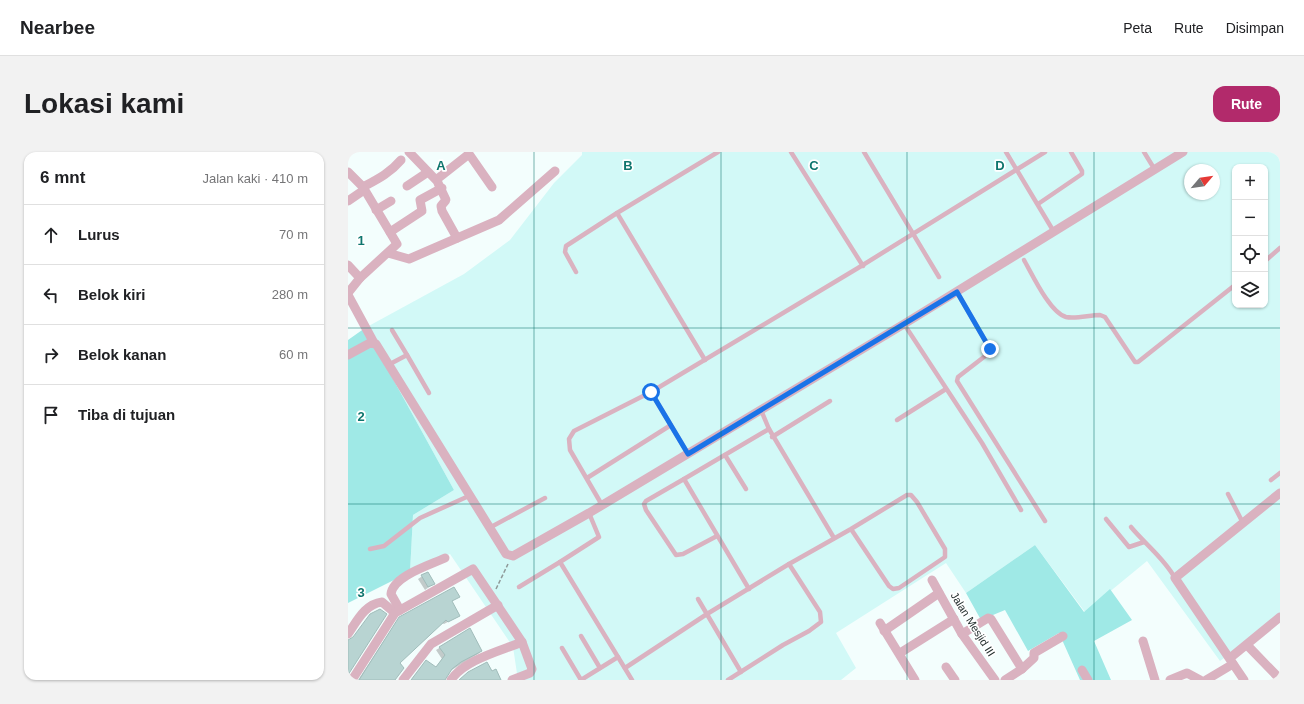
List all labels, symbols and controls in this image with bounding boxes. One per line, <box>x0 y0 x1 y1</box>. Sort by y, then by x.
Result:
text: Nearbee <box>20 17 95 38</box>
text: Peta <box>1123 20 1152 36</box>
text: Rute <box>1174 20 1204 36</box>
text: Disimpan <box>1226 20 1284 36</box>
button: Rute <box>1213 86 1280 122</box>
text: Lokasi kami <box>24 88 184 119</box>
text: A <box>436 158 446 173</box>
text: B <box>623 158 633 173</box>
text: C <box>809 158 819 173</box>
text: D <box>995 158 1005 173</box>
north arrow <box>1184 164 1220 200</box>
map controls <box>1232 164 1268 308</box>
button: + <box>1232 164 1268 200</box>
text: 6 mnt <box>40 168 85 187</box>
text: Jalan kaki · 410 m <box>203 171 308 186</box>
button: − <box>1232 200 1268 236</box>
icon: ahead <box>40 224 62 246</box>
text: Lurus <box>78 226 120 243</box>
text: 70 m <box>279 227 308 242</box>
text: 1 <box>357 233 365 248</box>
button: locate <box>1232 236 1268 272</box>
button: layers <box>1232 272 1268 308</box>
icon: left <box>40 284 62 306</box>
text: Belok kiri <box>78 286 146 303</box>
text: 280 m <box>272 287 308 302</box>
route end <box>981 340 999 358</box>
icon: right <box>40 344 62 366</box>
text: Belok kanan <box>78 346 166 363</box>
text: 60 m <box>279 347 308 362</box>
route start <box>642 383 660 401</box>
icon: arrive <box>40 404 62 426</box>
text: Tiba di tujuan <box>78 406 175 423</box>
text: 2 <box>357 409 365 424</box>
text: 3 <box>357 585 365 600</box>
street label: Jalan Mesjid III <box>948 590 998 658</box>

